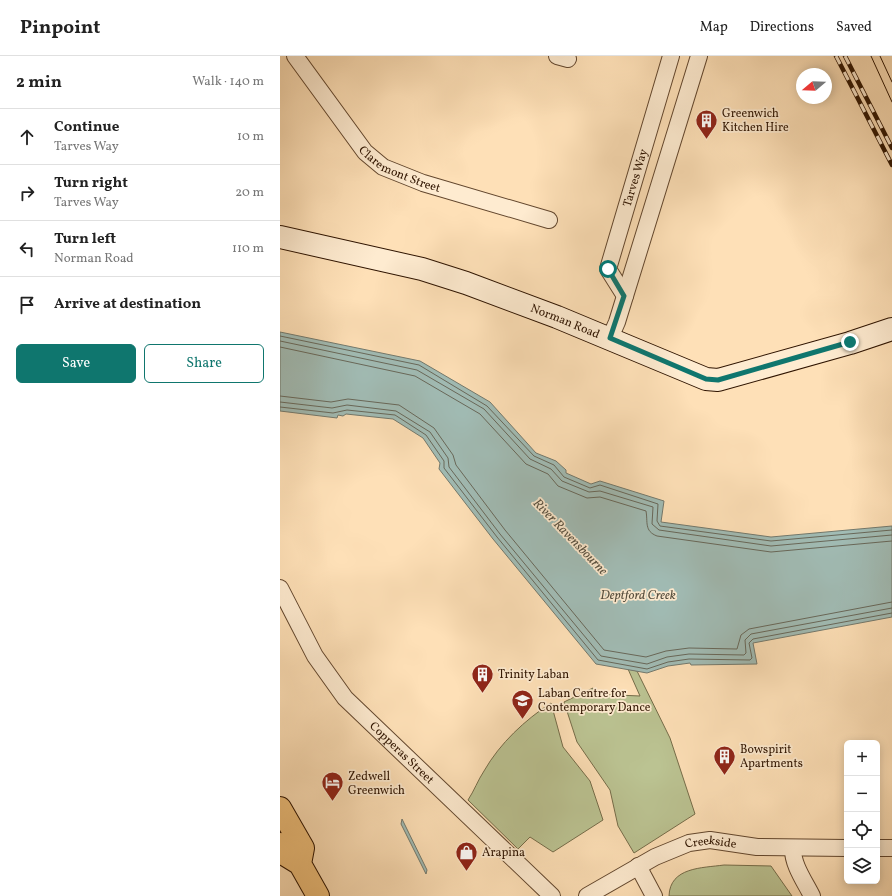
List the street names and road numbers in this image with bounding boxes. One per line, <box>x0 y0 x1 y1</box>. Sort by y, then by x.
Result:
street label: Claremont Street <box>354 143 442 197</box>
street label: Tarves Way <box>620 147 652 209</box>
street label: Norman Road <box>528 301 602 343</box>
street label: Copperas Street <box>366 719 437 788</box>
street label: Creekside <box>682 833 738 853</box>

